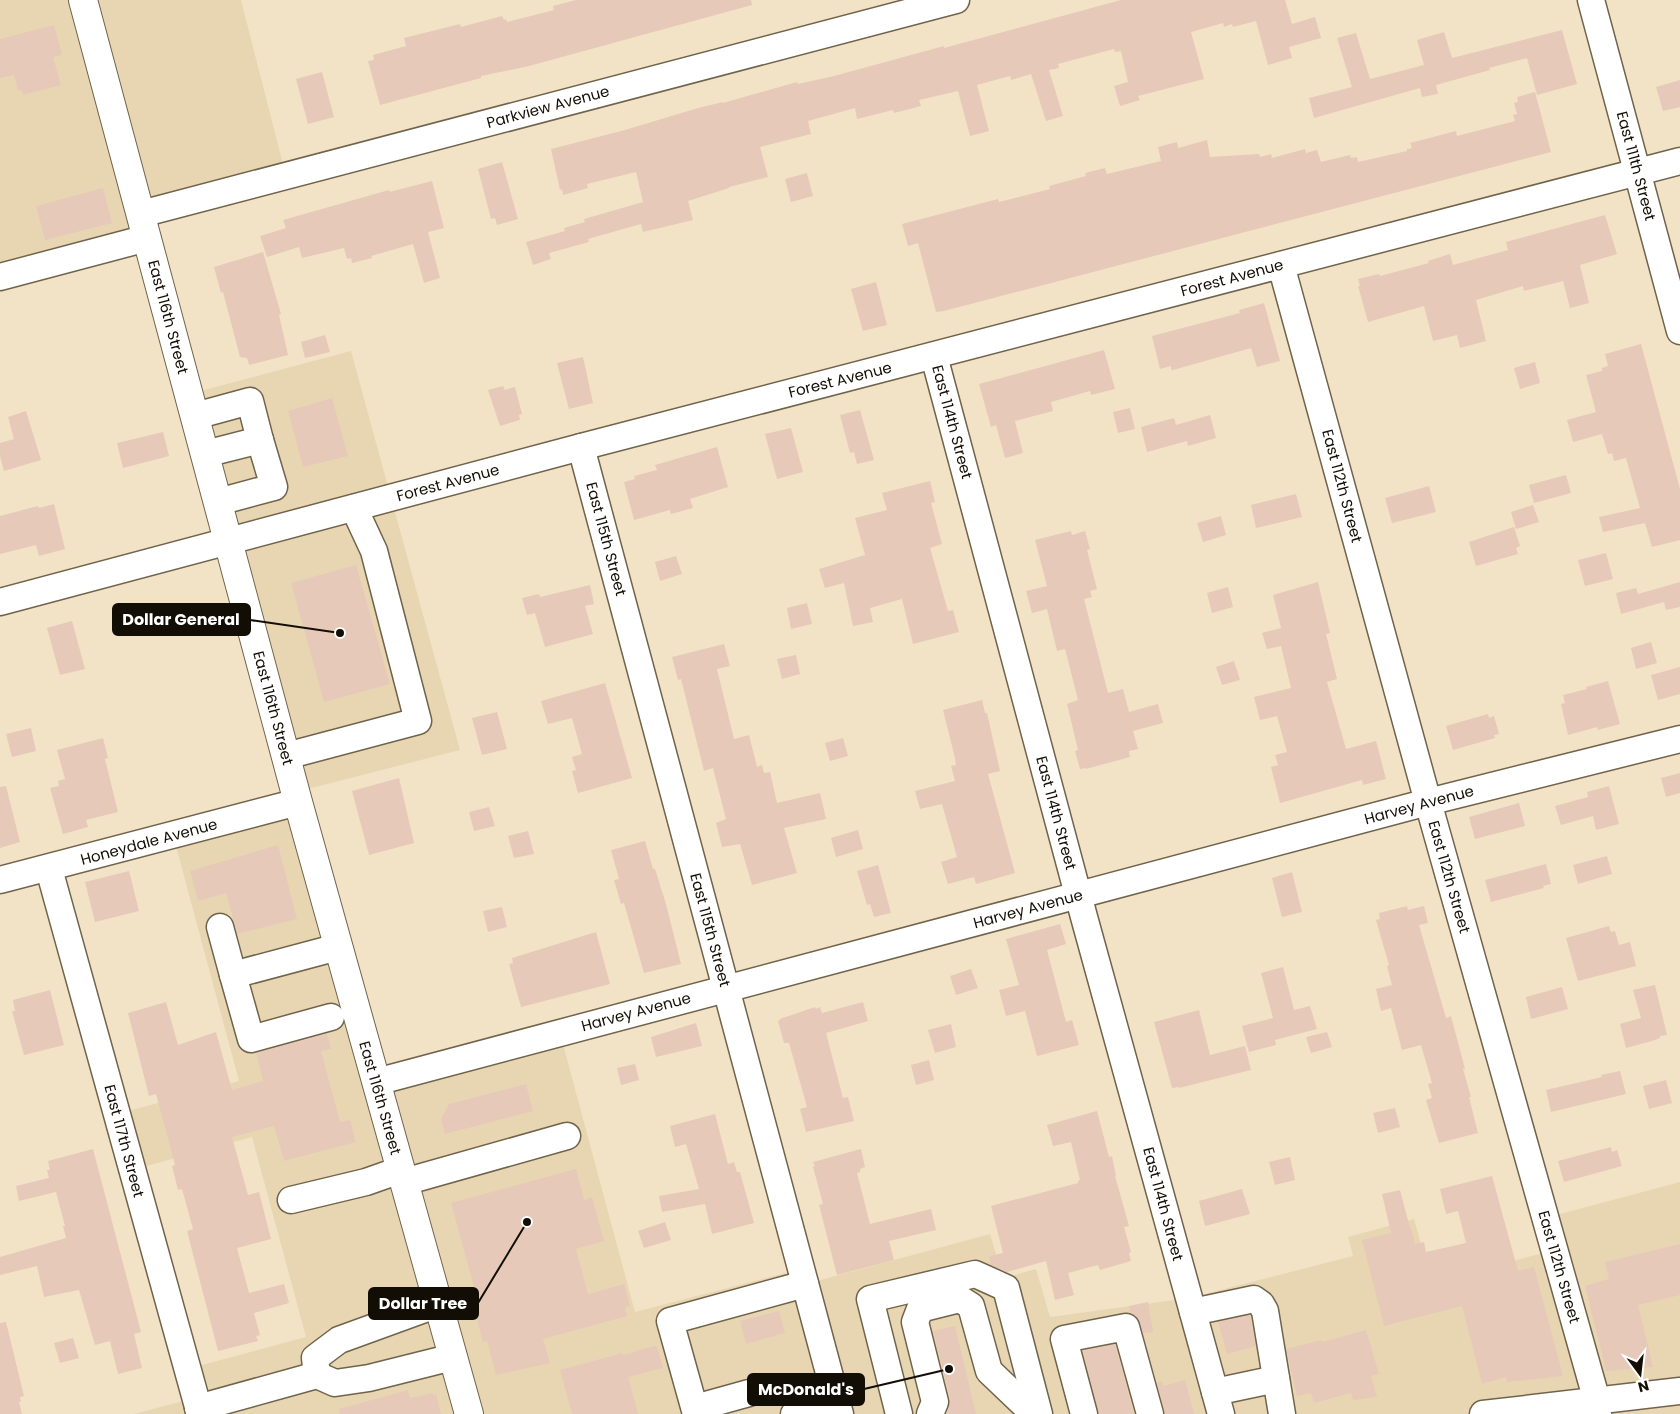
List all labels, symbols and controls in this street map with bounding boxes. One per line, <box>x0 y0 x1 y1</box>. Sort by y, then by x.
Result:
street label: Parkview Avenue <box>484 80 612 133</box>
street label: East 111th Street <box>1612 109 1661 223</box>
street label: Forest Avenue <box>1178 254 1286 301</box>
street label: East 116th Street <box>143 258 194 376</box>
street label: Forest Avenue <box>786 357 894 402</box>
street label: East 114th Street <box>927 363 978 481</box>
street label: East 112th Street <box>1317 427 1368 545</box>
street label: Forest Avenue <box>394 459 502 506</box>
street label: East 115th Street <box>581 480 632 598</box>
callout: Dollar General <box>113 604 250 635</box>
text: Dollar General <box>122 608 240 631</box>
street label: East 116th Street <box>248 649 299 767</box>
street label: East 114th Street <box>1031 754 1082 872</box>
street label: Harvey Avenue <box>1362 780 1476 829</box>
street label: Honeydale Avenue <box>78 813 220 870</box>
street label: East 112th Street <box>1423 818 1476 936</box>
street label: East 115th Street <box>685 871 736 989</box>
street label: Harvey Avenue <box>971 884 1085 933</box>
street label: Harvey Avenue <box>579 987 693 1036</box>
street label: East 116th Street <box>354 1039 407 1157</box>
street label: East 117th Street <box>99 1082 150 1200</box>
street label: East 114th Street <box>1138 1145 1189 1263</box>
street label: East 112th Street <box>1533 1208 1586 1326</box>
callout: Dollar Tree <box>369 1288 478 1319</box>
text: Dollar Tree <box>379 1292 467 1315</box>
north arrow <box>1615 1349 1665 1399</box>
callout: McDonald's <box>748 1374 864 1405</box>
text: N <box>1636 1376 1651 1398</box>
text: McDonald's <box>758 1378 854 1401</box>

